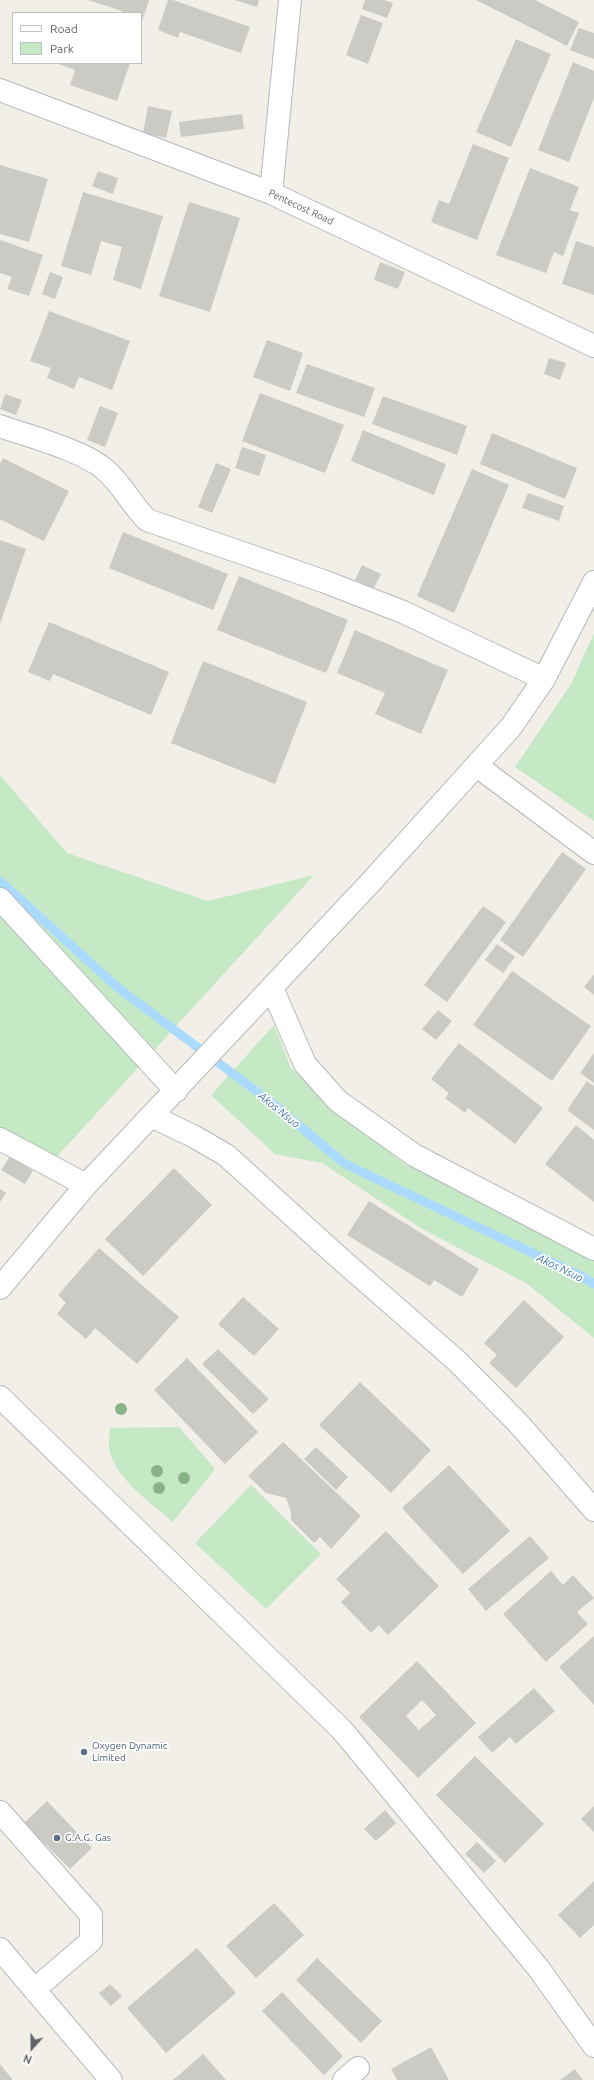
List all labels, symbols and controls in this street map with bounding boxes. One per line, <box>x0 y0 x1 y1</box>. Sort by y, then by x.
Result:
legend <box>12 12 142 64</box>
text: Road <box>50 22 78 35</box>
text: Park <box>50 42 74 55</box>
street label: Pentecost Road <box>267 187 335 227</box>
water label: Akos Nsuo <box>256 1089 302 1131</box>
water label: Akos Nsuo <box>535 1251 585 1285</box>
place label: Oxygen Dynamic Limited <box>92 1740 167 1764</box>
marker: Oxygen Dynamic Limited <box>79 1747 89 1757</box>
place label: G.A.G. Gas <box>65 1832 111 1844</box>
marker: G.A.G. Gas <box>52 1833 62 1843</box>
north arrow <box>12 2028 52 2068</box>
text: N <box>22 2052 34 2066</box>

